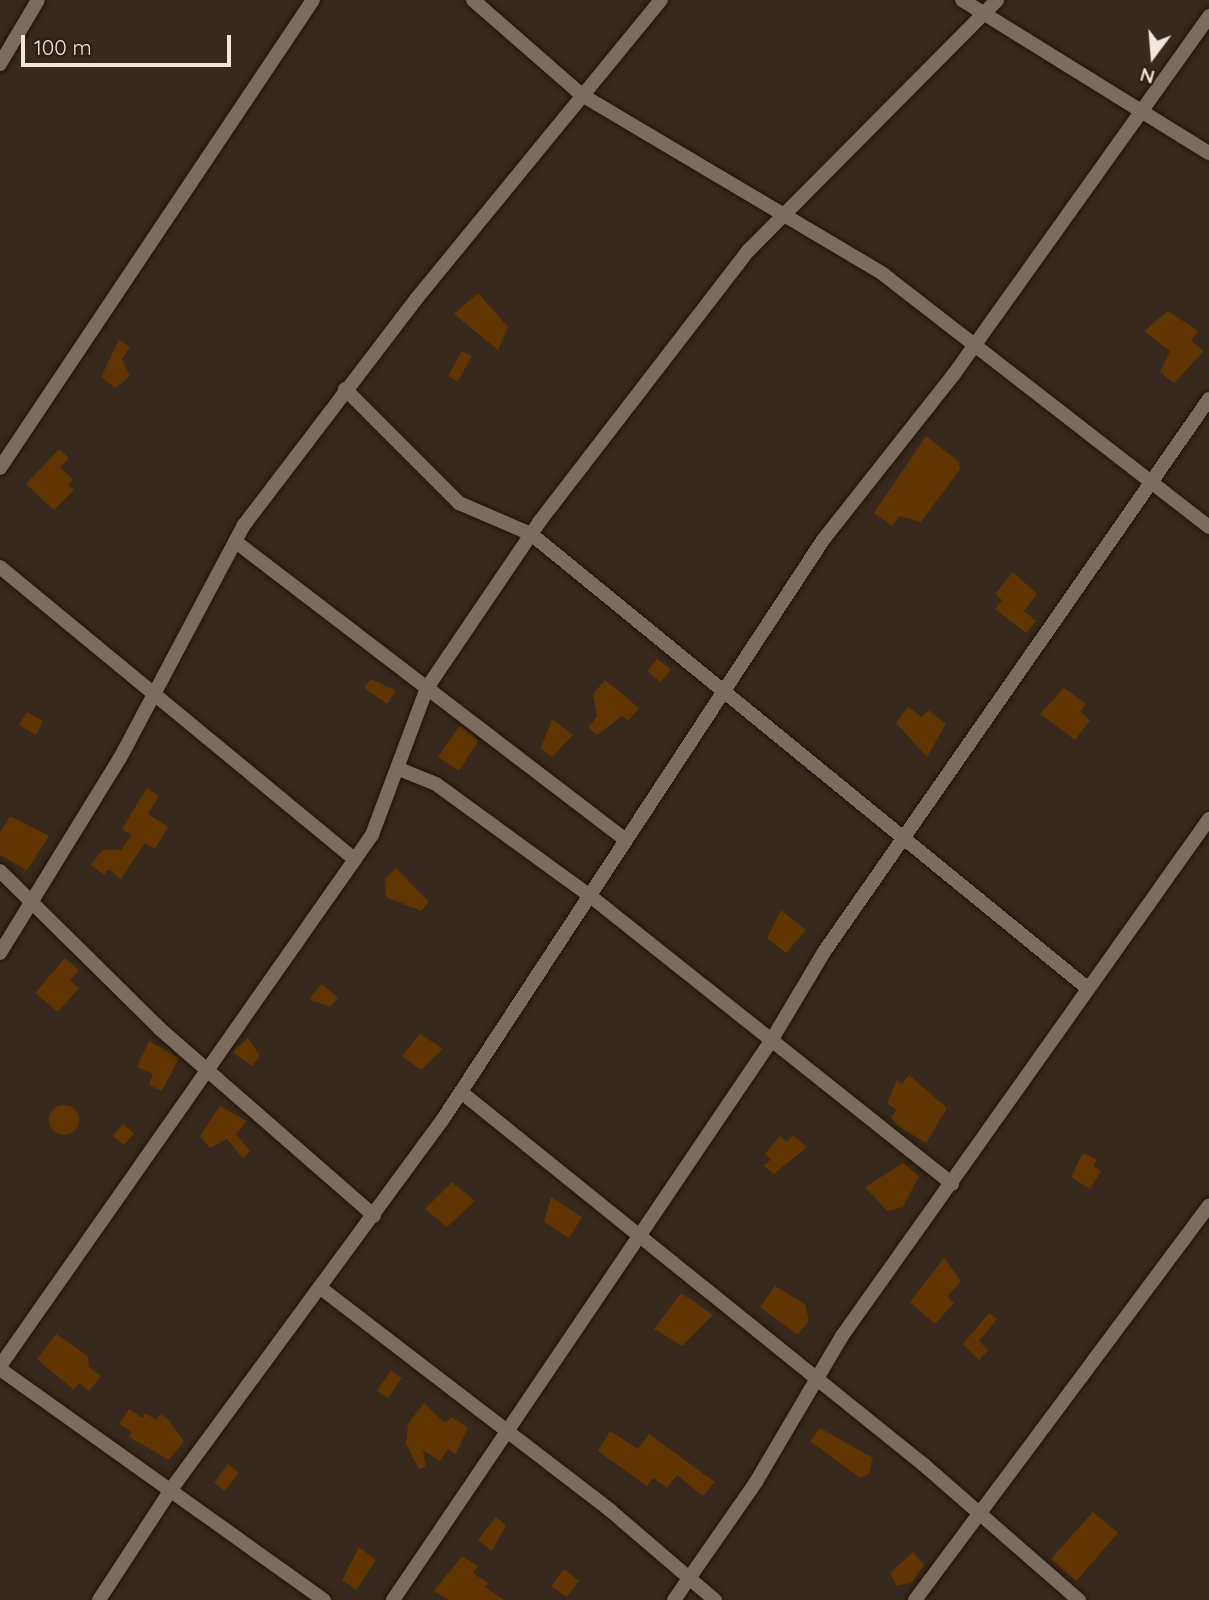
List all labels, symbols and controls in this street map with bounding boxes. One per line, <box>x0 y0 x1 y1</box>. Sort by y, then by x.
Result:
scale bar <box>24 21 234 65</box>
north arrow <box>1118 21 1188 91</box>
text: 100 m <box>34 34 92 60</box>
text: N <box>1137 63 1157 90</box>

